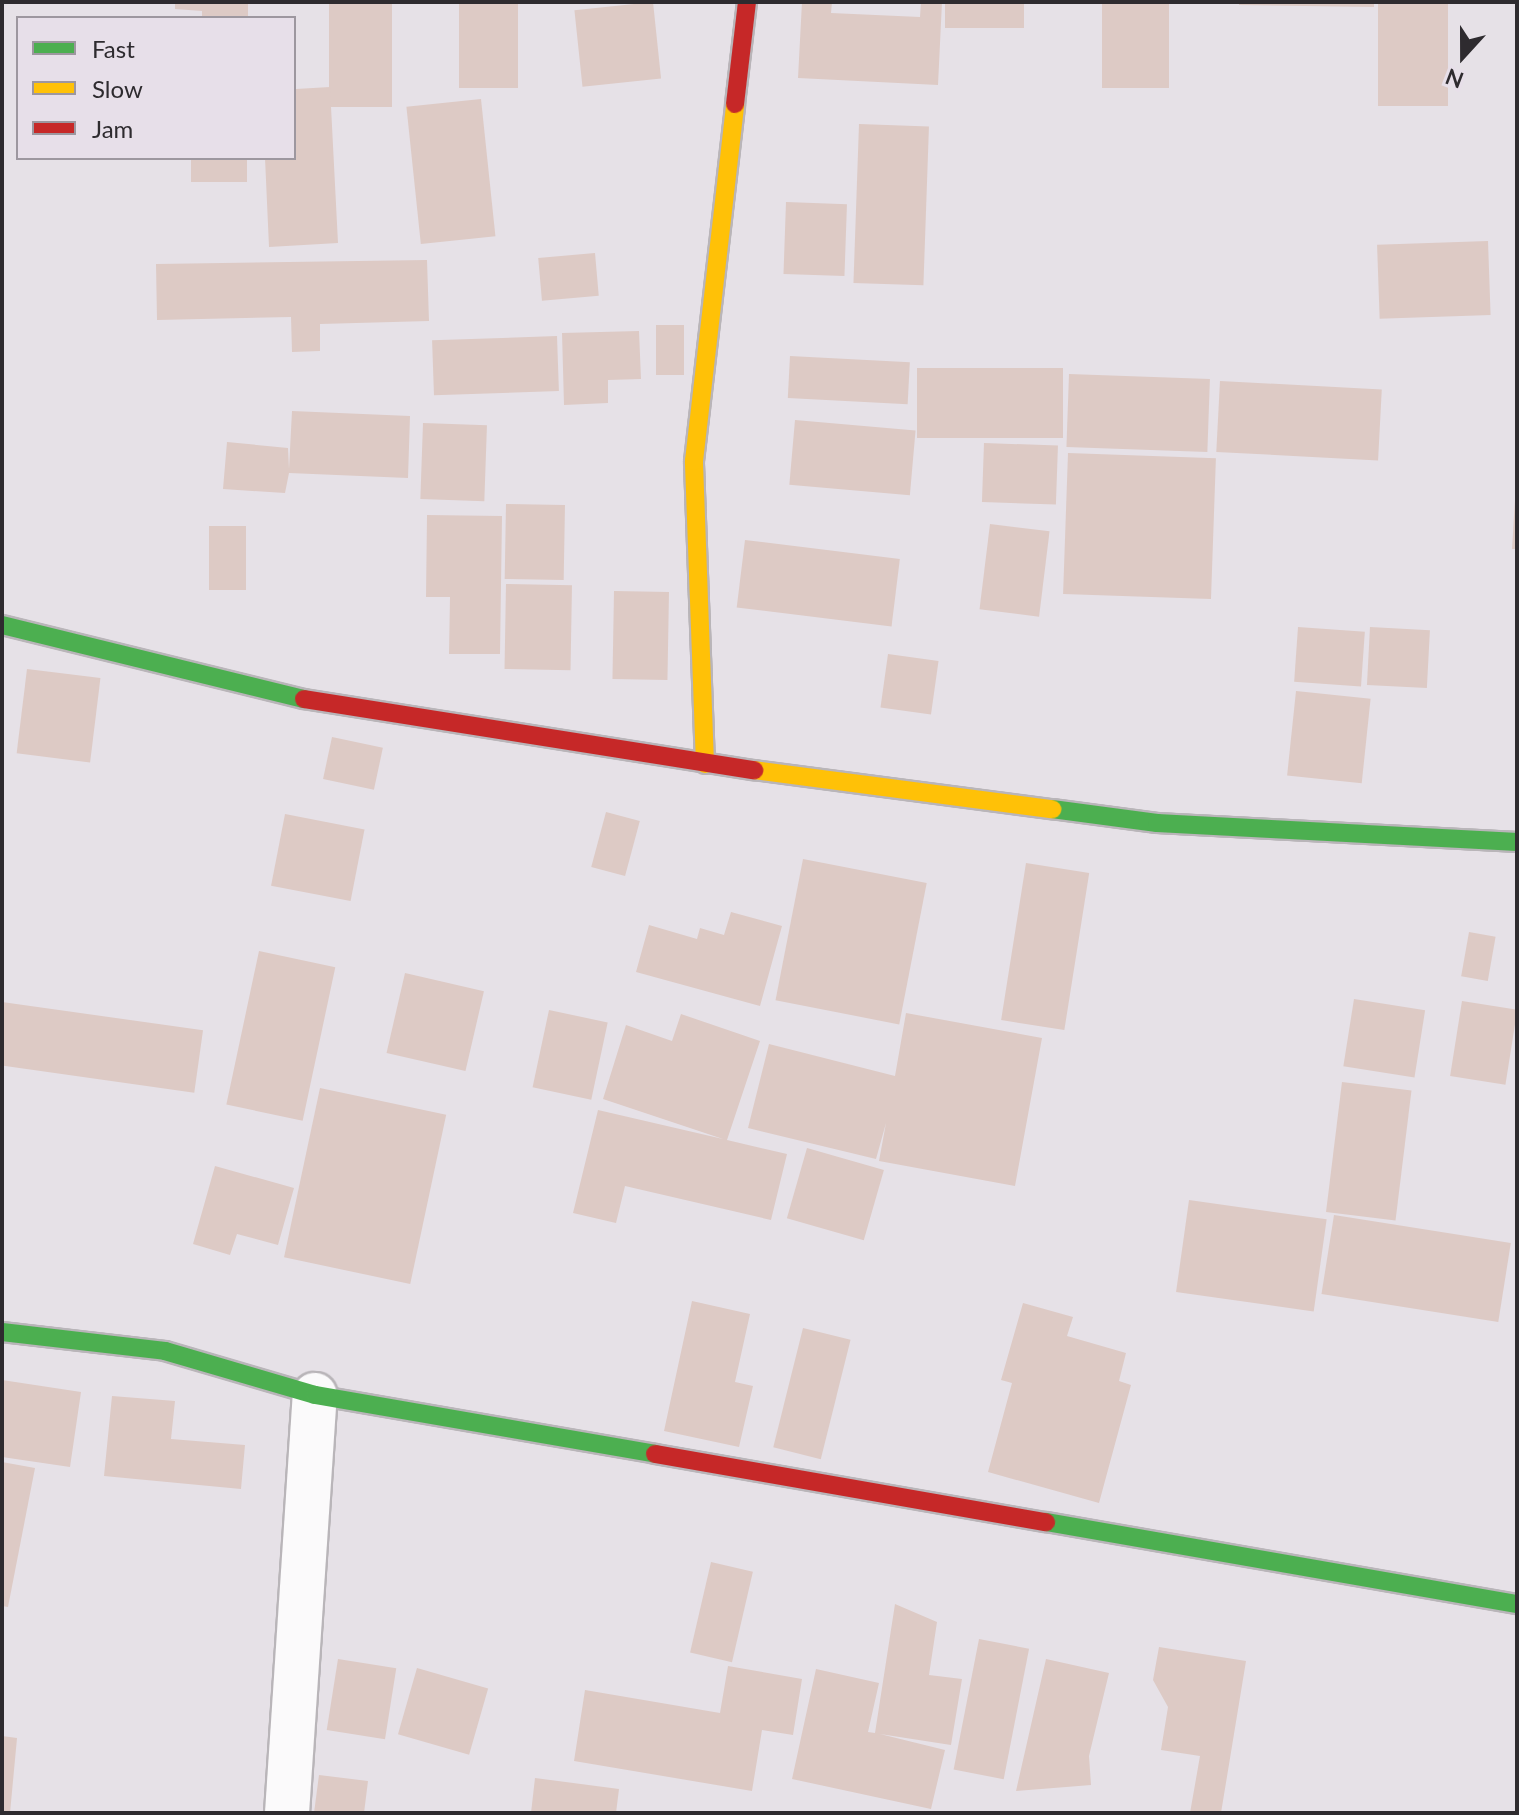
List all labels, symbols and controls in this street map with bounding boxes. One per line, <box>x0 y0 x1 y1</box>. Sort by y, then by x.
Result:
legend <box>16 16 296 160</box>
north arrow <box>1423 16 1503 96</box>
text: Fast <box>92 34 135 63</box>
text: N <box>1441 63 1467 95</box>
text: Slow <box>92 74 143 103</box>
text: Jam <box>92 114 133 143</box>

